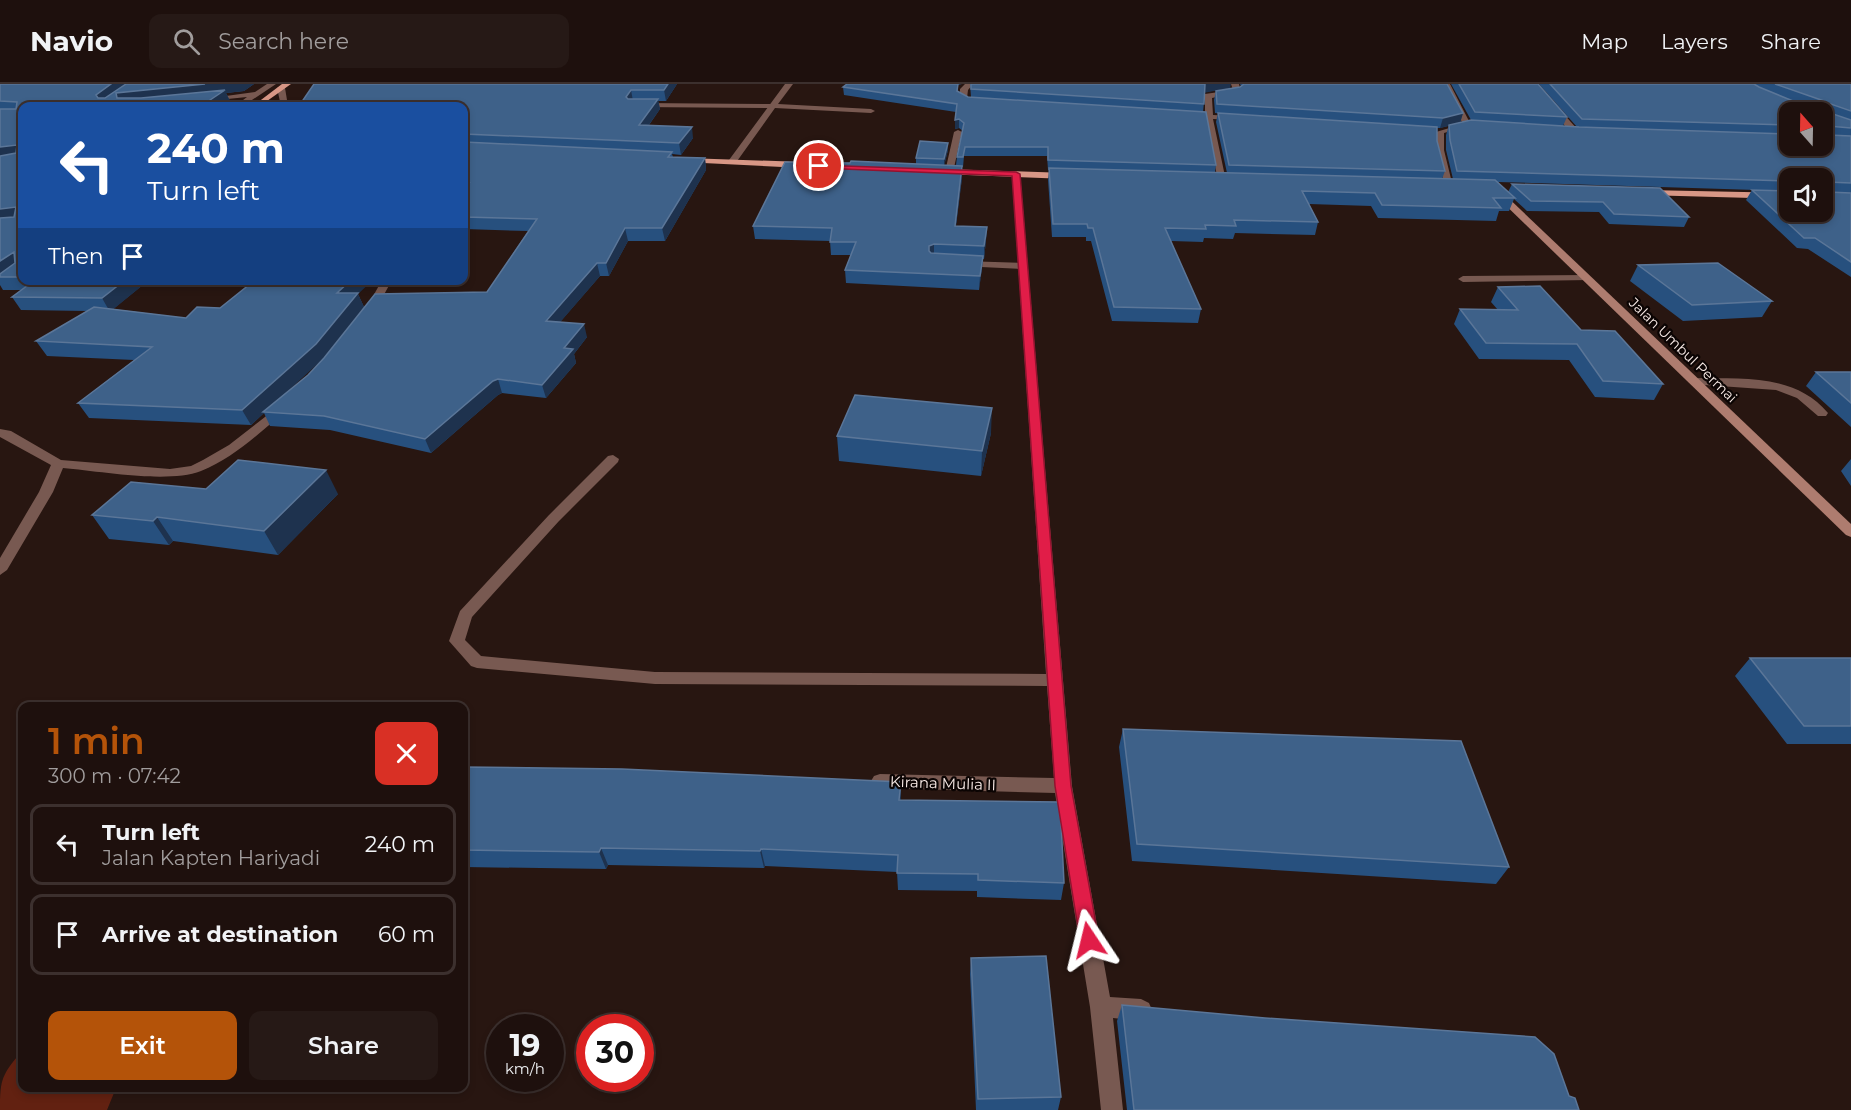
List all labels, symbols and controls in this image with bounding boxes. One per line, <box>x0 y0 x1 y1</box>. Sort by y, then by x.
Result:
search box <box>149 14 569 68</box>
text: Navio <box>30 24 113 58</box>
icon: search <box>170 25 203 58</box>
text: Search here <box>218 28 349 55</box>
text: Map <box>1581 29 1628 54</box>
text: Layers <box>1661 29 1728 54</box>
text: Share <box>1761 29 1821 54</box>
north arrow <box>1779 102 1833 156</box>
map controls <box>1779 102 1833 222</box>
text: 240 m <box>147 122 285 174</box>
icon: left <box>48 126 126 204</box>
pin <box>793 140 844 191</box>
icon: arrive <box>802 149 835 182</box>
button: sound <box>1779 168 1833 222</box>
text: Turn left <box>147 174 260 207</box>
icon: arrive <box>116 240 149 273</box>
text: Then <box>48 243 104 270</box>
street label: Jalan Umbul Permai <box>1624 293 1741 406</box>
text: 1 min <box>48 719 145 763</box>
button: close <box>375 722 438 785</box>
text: 300 m · 07:42 <box>48 764 181 788</box>
street label: Kirana Mulia II <box>890 772 996 794</box>
text: Turn left <box>102 819 200 846</box>
icon: left <box>51 828 84 861</box>
text: 240 m <box>365 831 435 858</box>
text: Jalan Kapten Hariyadi <box>102 846 320 870</box>
position arrow <box>1057 908 1121 972</box>
icon: arrive <box>51 918 84 951</box>
text: Arrive at destination <box>102 921 338 948</box>
text: 60 m <box>378 921 435 948</box>
button: Exit <box>48 1011 237 1080</box>
button: Share <box>249 1011 438 1080</box>
speed limit sign: 30 <box>576 1014 654 1092</box>
text: 19 <box>510 1027 540 1064</box>
text: km/h <box>505 1059 545 1078</box>

